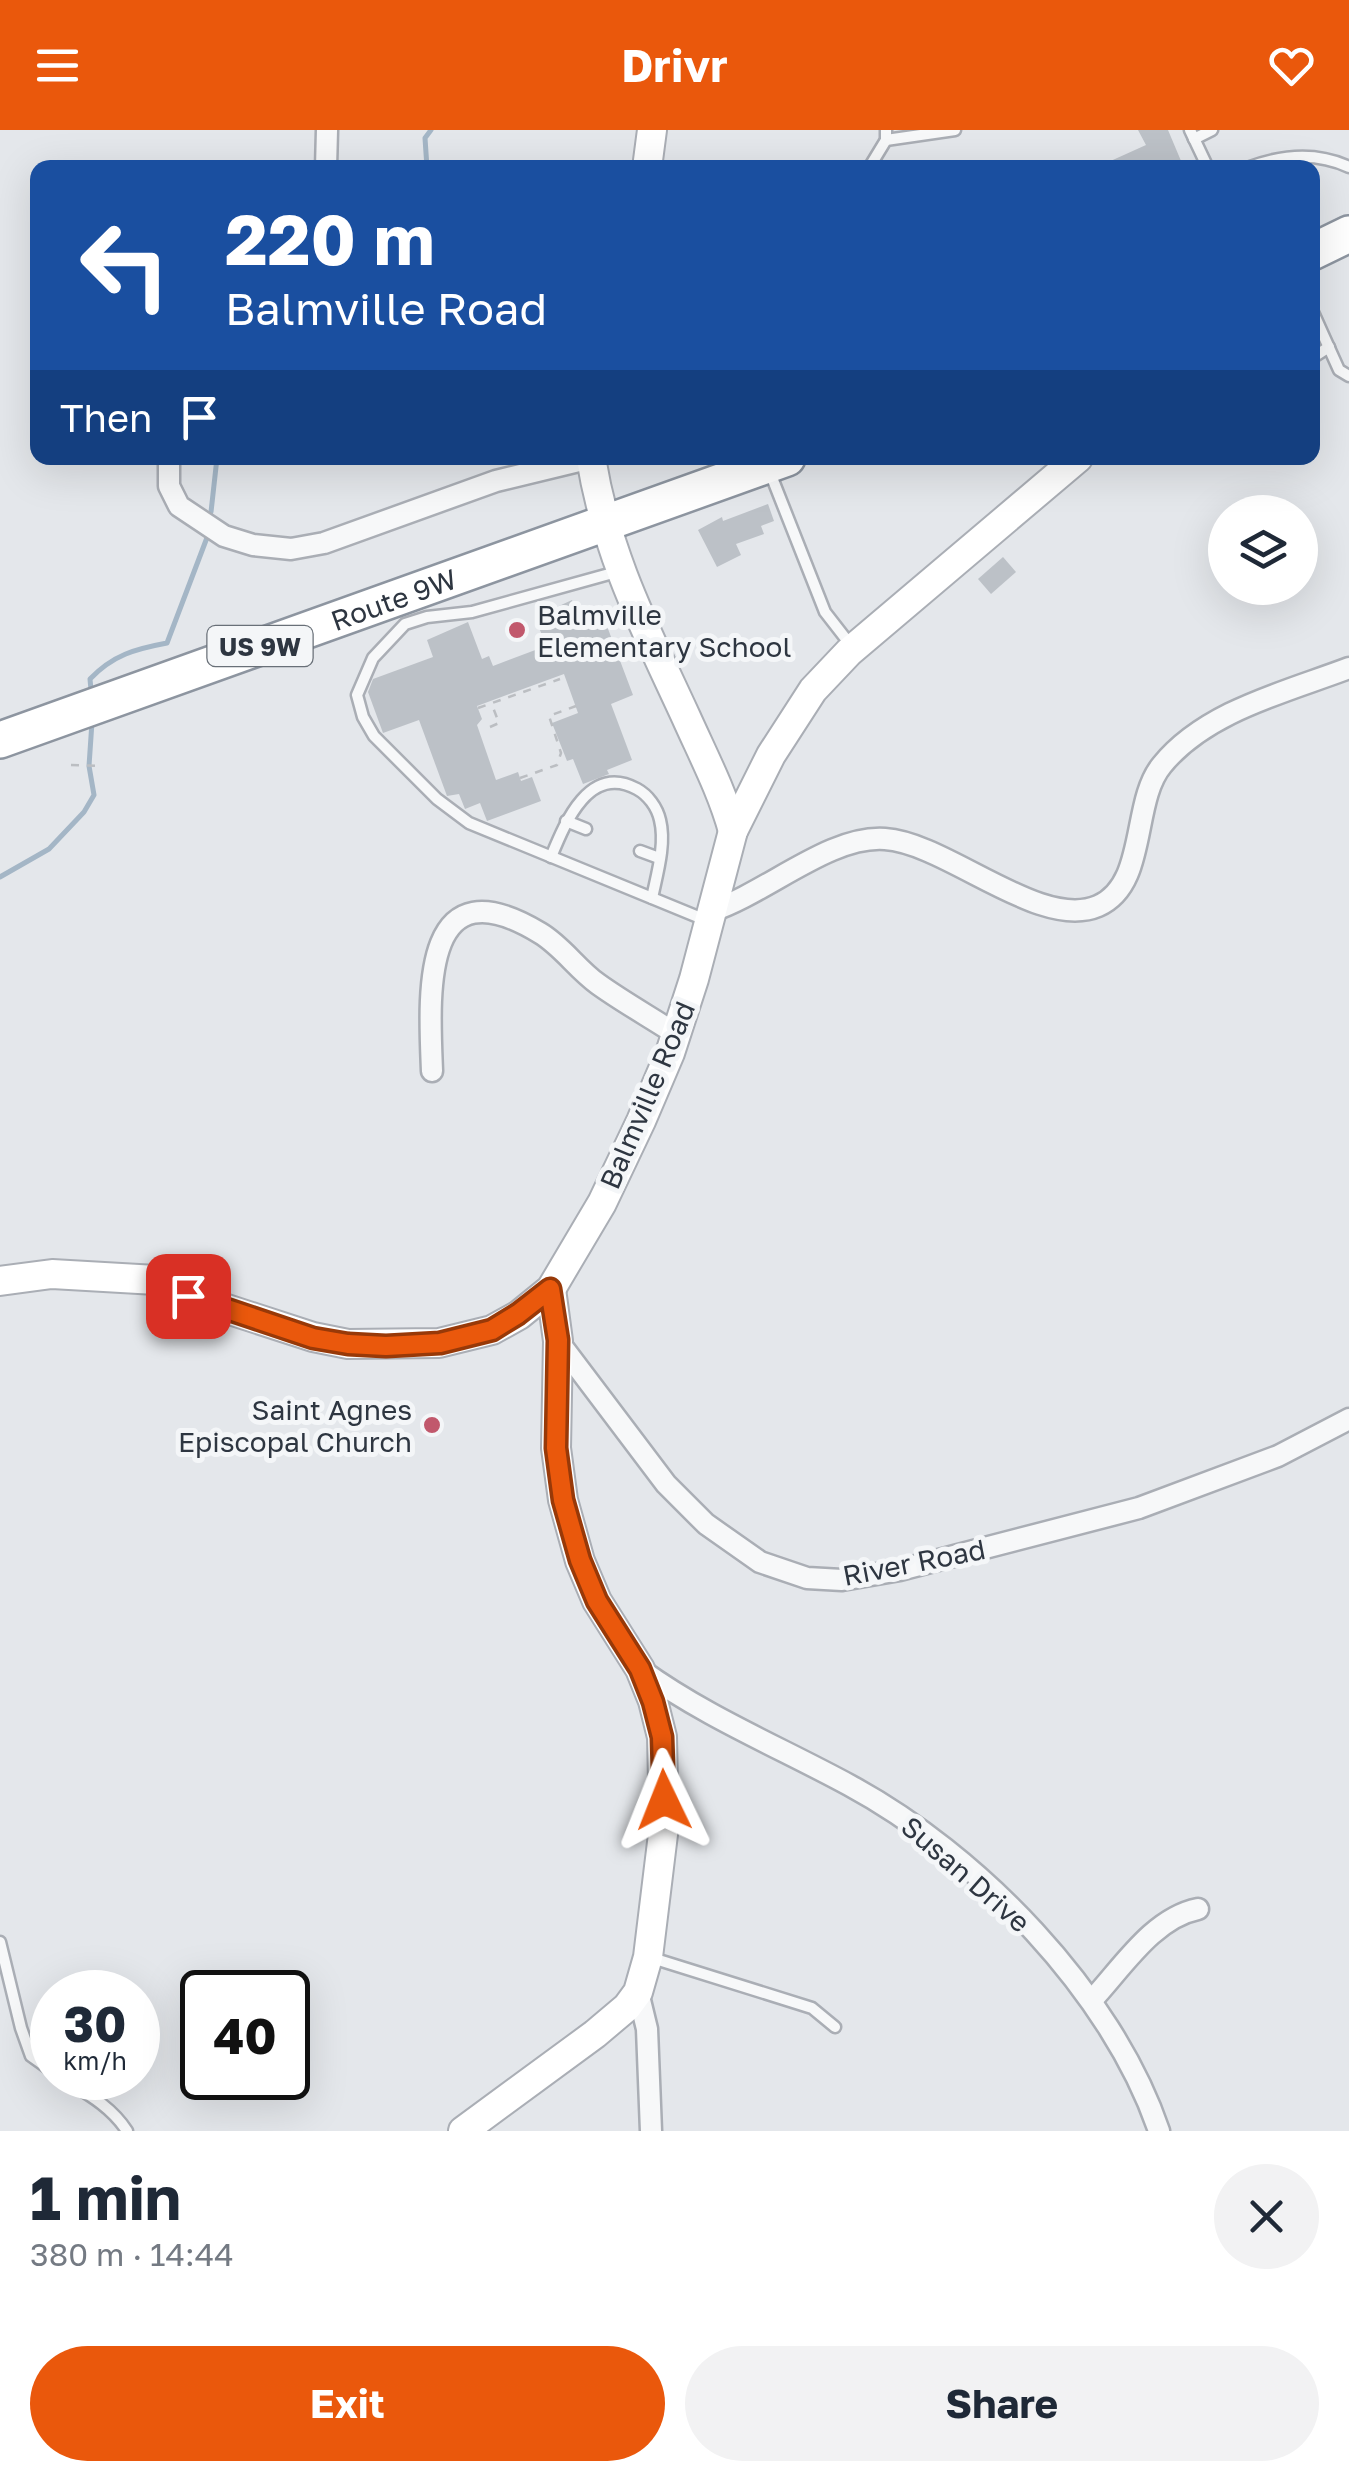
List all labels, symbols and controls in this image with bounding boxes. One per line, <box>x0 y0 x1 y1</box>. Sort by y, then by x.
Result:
icon: menu <box>30 38 85 93</box>
text: Drivr <box>621 38 728 92</box>
icon: heart <box>1264 38 1319 93</box>
text: 220 m <box>225 196 435 280</box>
icon: left <box>60 200 190 330</box>
text: Balmville Road <box>225 281 547 335</box>
icon: arrive <box>172 390 227 445</box>
text: Then <box>60 395 152 440</box>
map controls <box>1208 495 1318 605</box>
button: layers <box>1208 495 1318 605</box>
street label: Route 9W <box>326 561 461 637</box>
place label: Balmville Elementary School <box>537 598 791 663</box>
marker: Balmville Elementary School <box>506 619 528 641</box>
road number: US 9W <box>208 626 312 666</box>
street label: Balmville Road <box>593 996 701 1194</box>
pin <box>146 1254 231 1339</box>
icon: arrive <box>161 1269 216 1324</box>
place label: Saint Agnes Episcopal Church <box>178 1393 412 1458</box>
marker: Saint Agnes Episcopal Church <box>421 1414 443 1436</box>
street label: River Road <box>840 1532 988 1592</box>
position arrow <box>612 1748 716 1852</box>
street label: Susan Drive <box>895 1809 1037 1939</box>
speed limit sign: 40 <box>180 1970 310 2100</box>
text: 30 <box>63 1993 126 2053</box>
text: km/h <box>63 2045 127 2076</box>
text: 1 min <box>30 2161 181 2233</box>
button: close <box>1214 2164 1319 2269</box>
text: 380 m · 14:44 <box>30 2235 234 2273</box>
button: Exit <box>30 2346 665 2461</box>
button: Share <box>685 2346 1319 2461</box>

